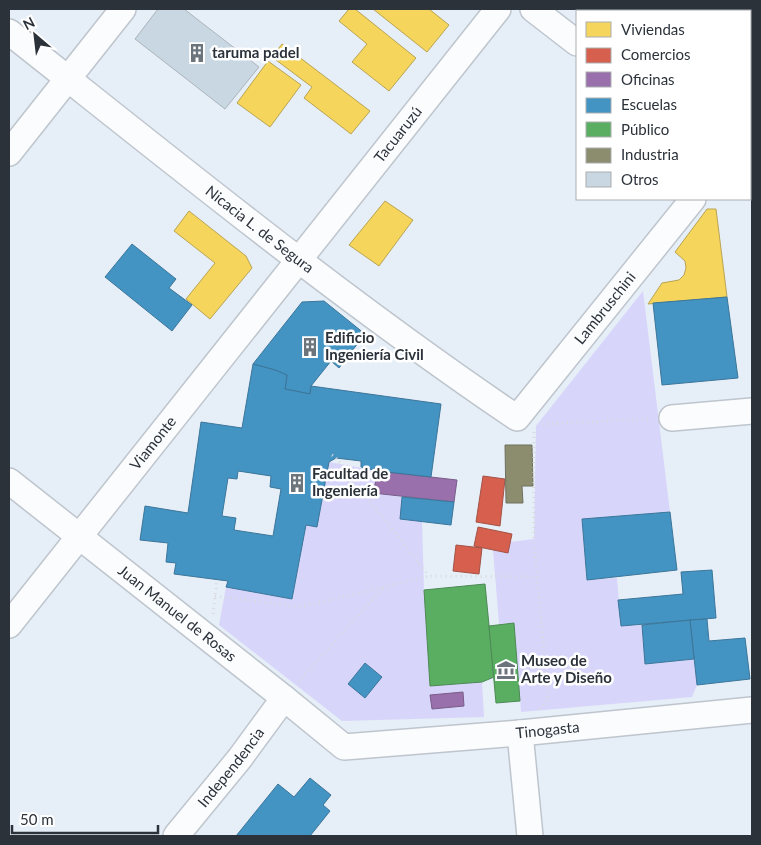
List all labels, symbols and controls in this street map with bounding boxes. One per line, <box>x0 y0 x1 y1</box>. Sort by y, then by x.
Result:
north arrow <box>10 10 60 60</box>
legend <box>576 10 751 200</box>
text: N <box>20 13 37 33</box>
text: Viviendas <box>621 20 685 38</box>
building icon: taruma padel <box>186 42 208 64</box>
place label: taruma padel <box>212 43 299 61</box>
text: Comercios <box>621 45 691 63</box>
text: Oficinas <box>621 70 675 88</box>
text: Escuelas <box>621 95 677 113</box>
street label: Tacuaruzú <box>370 102 425 166</box>
text: Público <box>621 120 669 138</box>
text: Industria <box>621 145 679 163</box>
text: Otros <box>621 170 659 188</box>
street label: Nicacia L. de Segura <box>202 181 318 276</box>
street label: Lambruschini <box>570 268 639 347</box>
place label: Edificio Ingeniería Civil <box>325 328 424 363</box>
building icon: Edificio Ingeniería Civil <box>299 336 321 358</box>
street label: Viamonte <box>126 412 179 473</box>
place label: Facultad de Ingeniería <box>312 464 388 499</box>
building icon: Facultad de Ingeniería <box>286 472 308 494</box>
street label: Juan Manuel de Rosas <box>115 561 240 665</box>
place label: Museo de Arte y Diseño <box>520 651 612 686</box>
museum icon: Museo de Arte y Diseño <box>495 659 517 681</box>
street label: Tinogasta <box>515 717 580 741</box>
street label: Independencia <box>193 724 267 810</box>
scale bar <box>12 802 159 834</box>
text: 50 m <box>20 810 54 828</box>

